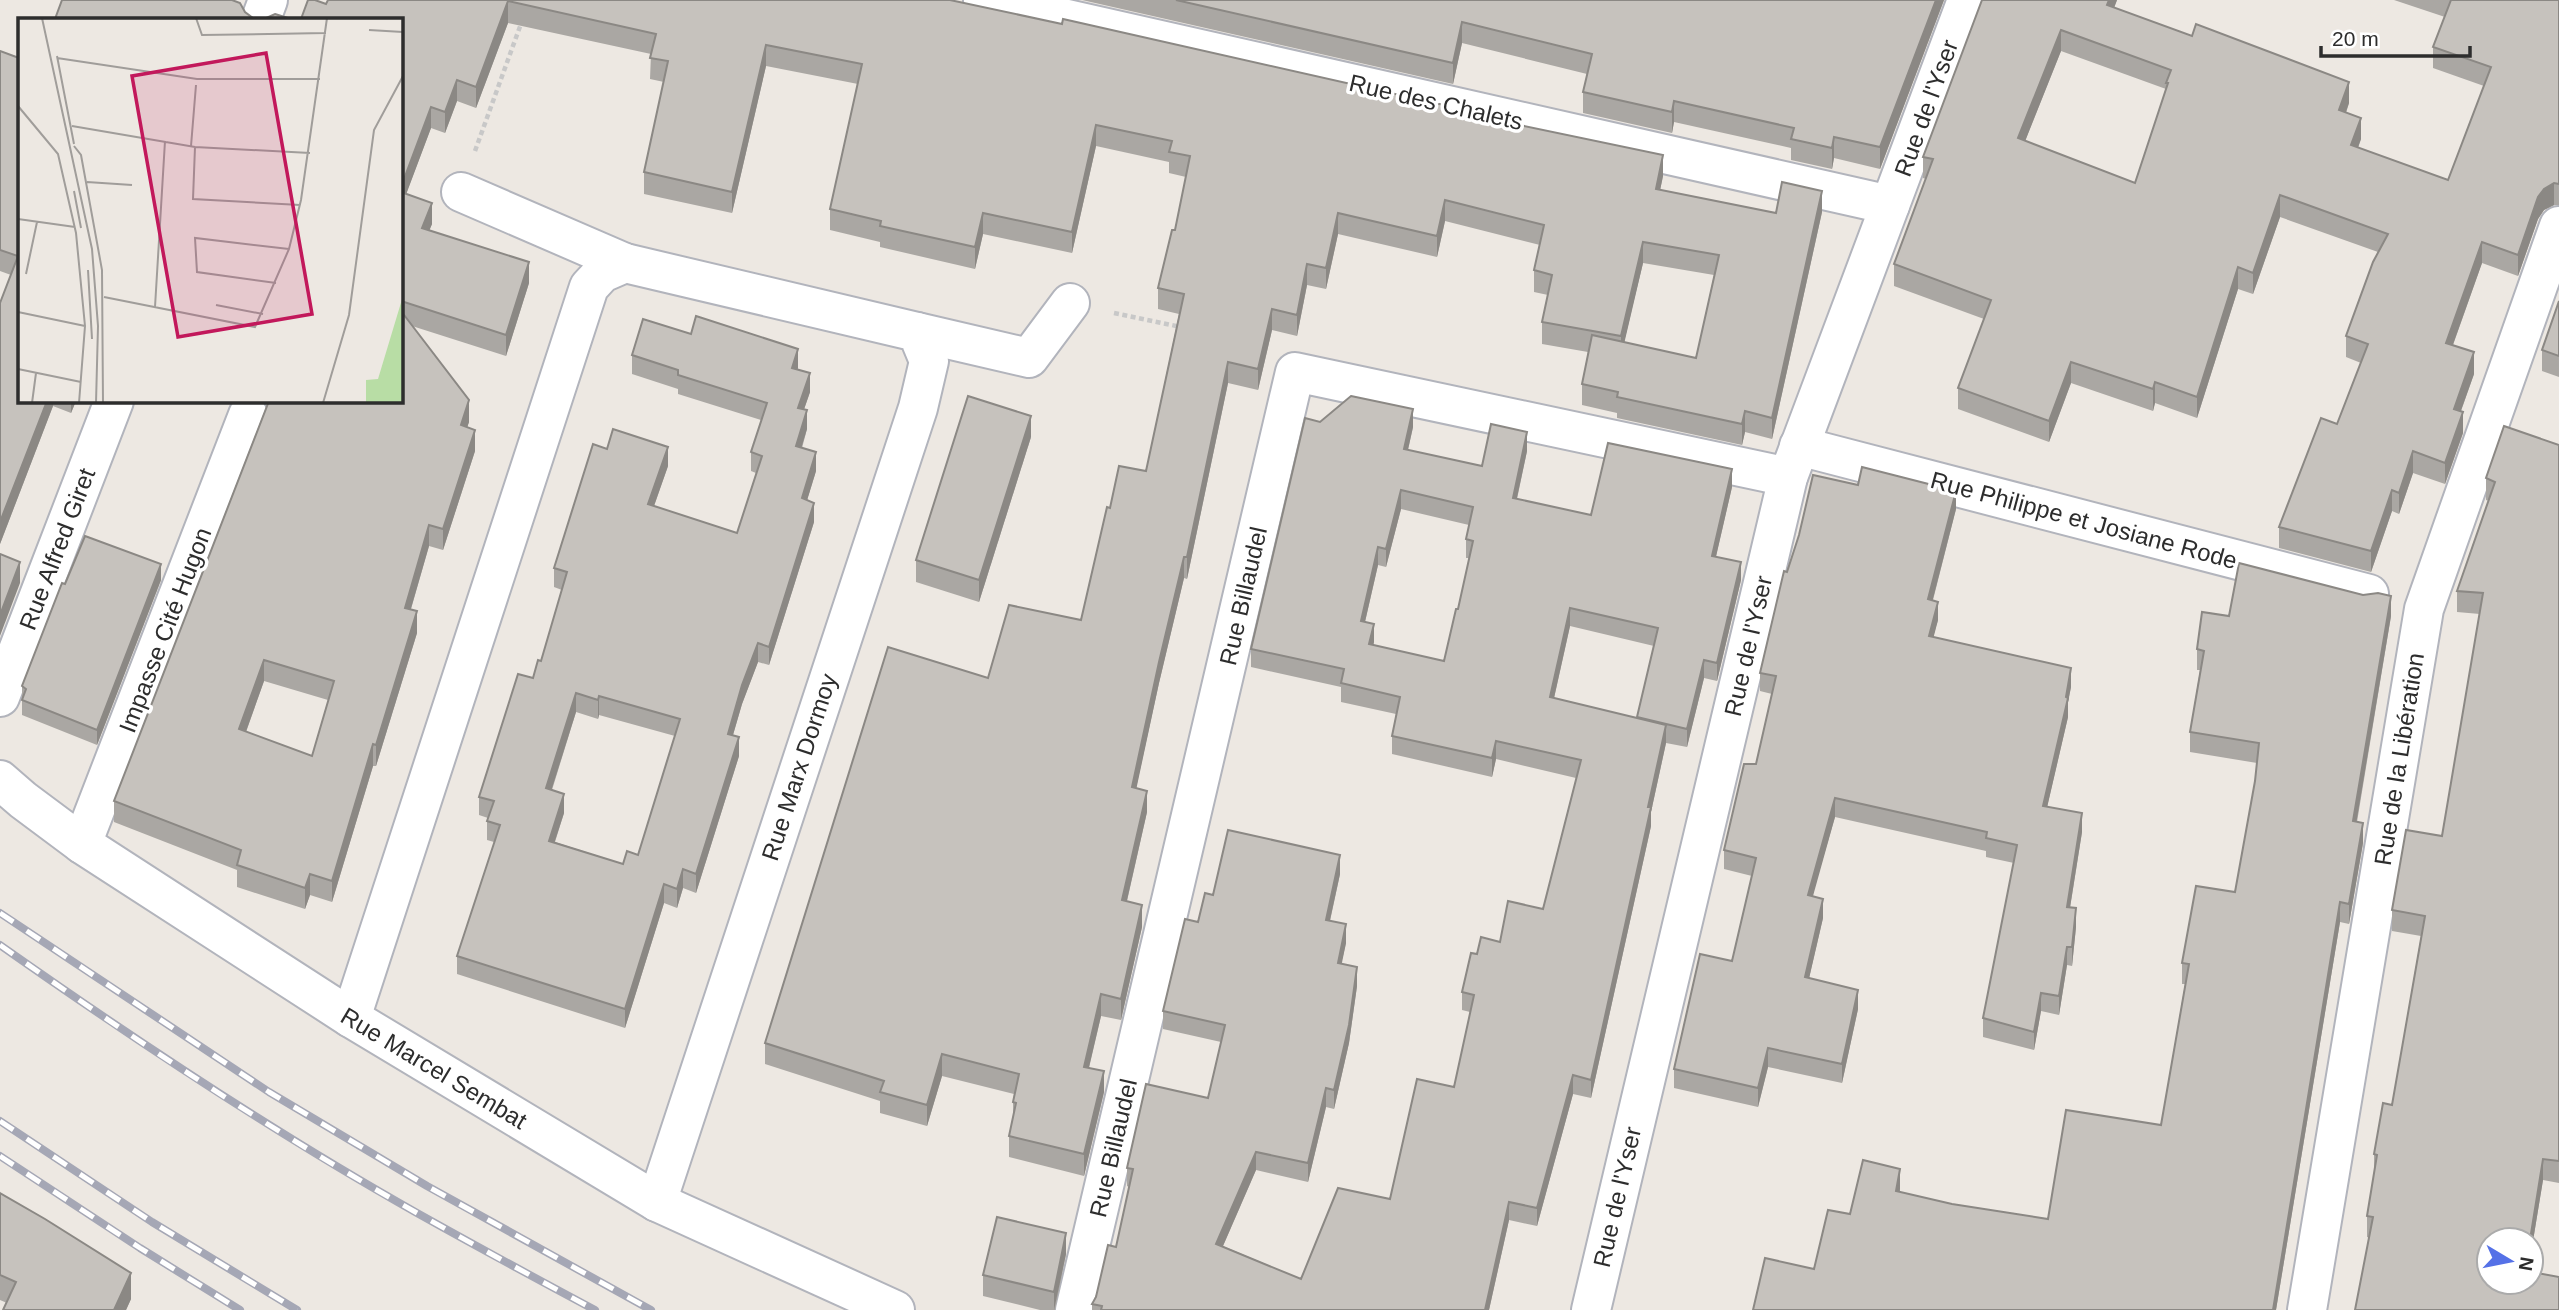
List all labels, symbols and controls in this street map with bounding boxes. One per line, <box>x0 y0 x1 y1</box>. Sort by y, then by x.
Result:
scale bar <box>2321 14 2470 58</box>
inset map <box>18 18 402 402</box>
text: 20 m <box>2332 27 2379 50</box>
street label: Rue de l'Yser <box>1889 36 1963 180</box>
street label: Rue des Chalets <box>1347 69 1525 135</box>
street label: Rue Alfred Giret <box>14 464 100 634</box>
street label: Rue Philippe et Josiane Rode <box>1928 466 2240 574</box>
street label: Impasse Cité Hugon <box>113 524 217 736</box>
street label: Rue Billaudel <box>1214 524 1272 668</box>
street label: Rue de l'Yser <box>1719 573 1777 719</box>
street label: Rue de la Libération <box>2369 651 2429 867</box>
street label: Rue Marx Dormoy <box>756 670 842 864</box>
street label: Rue Marcel Sembat <box>336 1002 532 1134</box>
street label: Rue Billaudel <box>1084 1076 1142 1220</box>
street label: Rue de l'Yser <box>1588 1124 1646 1270</box>
north arrow <box>2475 1226 2545 1296</box>
text: N <box>2515 1255 2538 1272</box>

